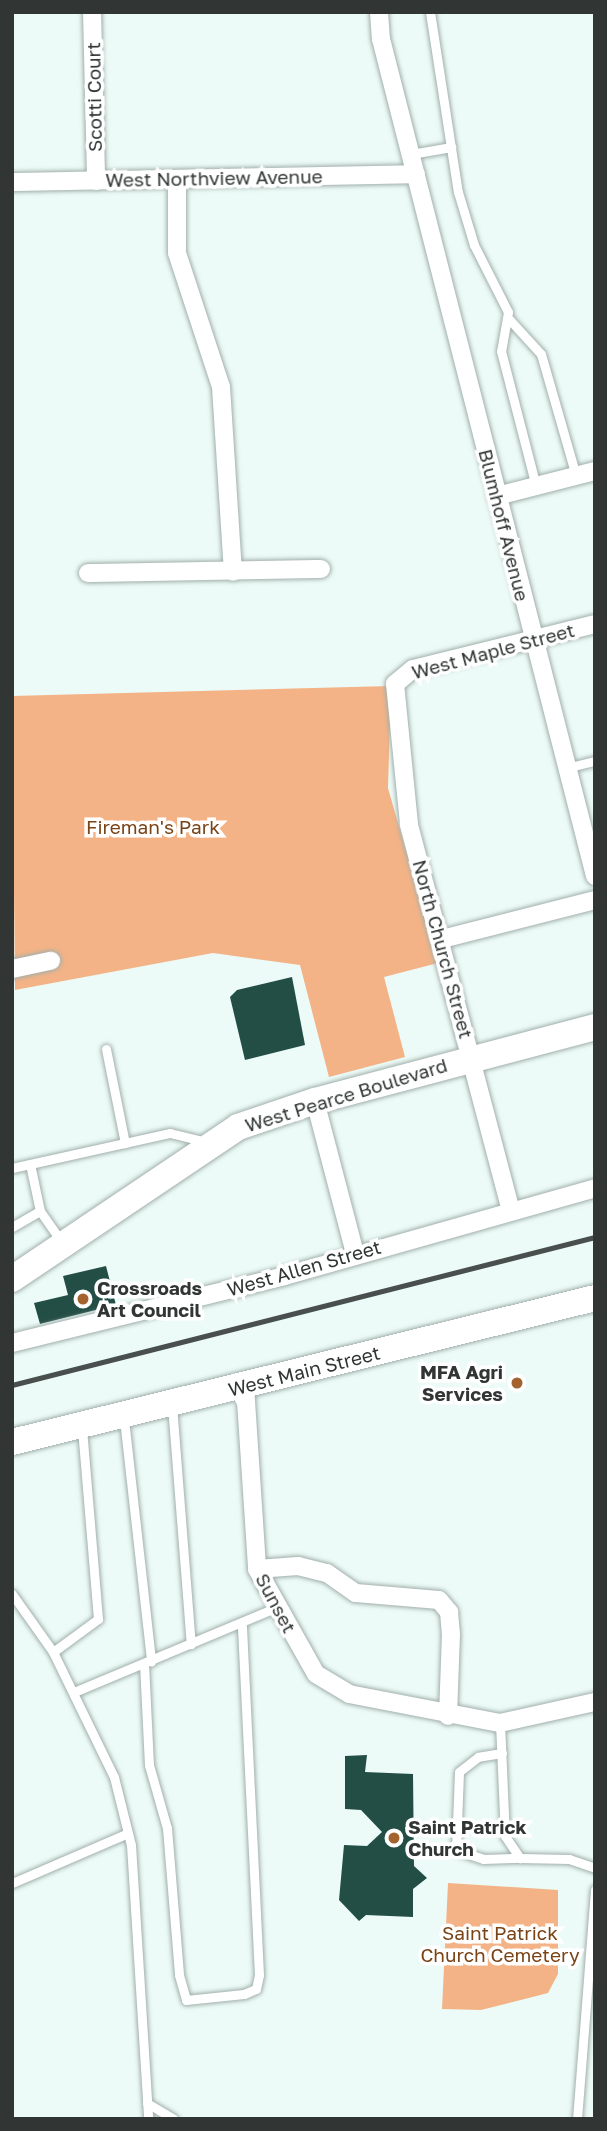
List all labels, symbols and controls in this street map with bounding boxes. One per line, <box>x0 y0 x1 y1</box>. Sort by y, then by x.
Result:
street label: Scotti Court <box>82 42 106 152</box>
street label: West Northview Avenue <box>105 165 323 191</box>
street label: Blumhoff Avenue <box>474 447 534 603</box>
street label: West Maple Street <box>409 618 577 684</box>
park label: Fireman's Park <box>86 816 220 838</box>
street label: North Church Street <box>408 857 478 1041</box>
street label: West Pearce Boulevard <box>242 1053 450 1137</box>
street label: West Allen Street <box>224 1235 384 1301</box>
place label: Crossroads Art Council <box>97 1277 202 1321</box>
marker: Crossroads Art Council <box>75 1291 91 1307</box>
street label: West Main Street <box>226 1341 382 1401</box>
place label: MFA Agri Services <box>420 1361 503 1405</box>
marker: MFA Agri Services <box>509 1375 525 1391</box>
street label: Sunset <box>251 1569 301 1637</box>
place label: Saint Patrick Church <box>408 1816 526 1860</box>
marker: Saint Patrick Church <box>386 1830 402 1846</box>
park label: Saint Patrick Church Cemetery <box>420 1922 580 1966</box>

